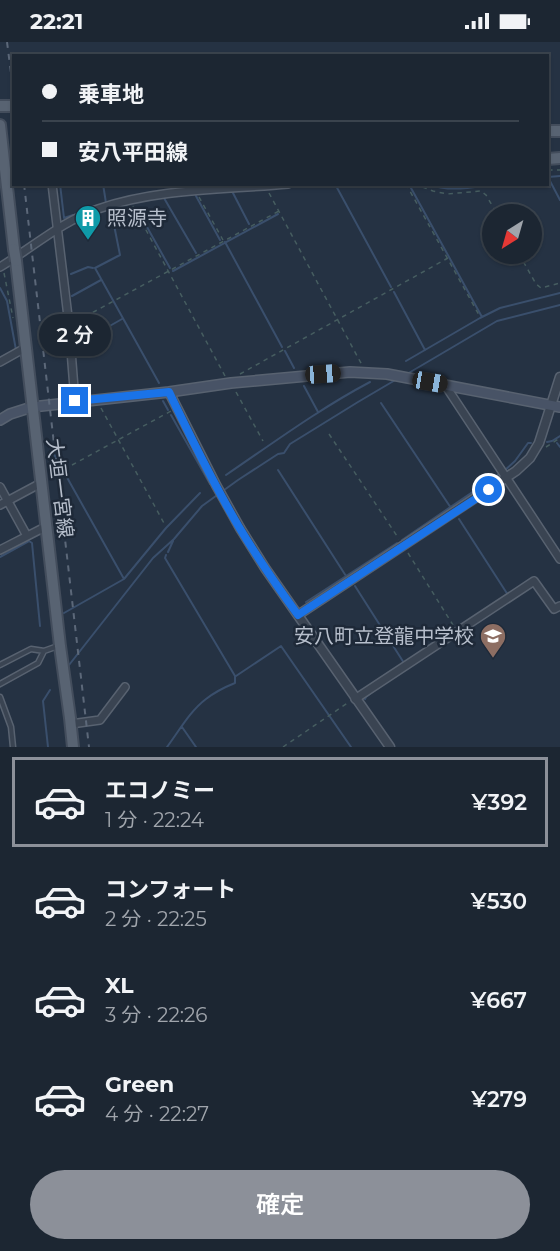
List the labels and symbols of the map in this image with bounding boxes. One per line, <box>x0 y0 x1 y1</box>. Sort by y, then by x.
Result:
building icon: 照源寺 <box>73 203 103 241</box>
north arrow <box>482 204 542 264</box>
place label: 照源寺 <box>107 206 167 230</box>
callout: 2 分 <box>39 314 111 356</box>
car <box>304 364 342 384</box>
car <box>411 370 449 394</box>
route end <box>61 387 88 414</box>
street label: 大垣一宮線 <box>42 437 78 539</box>
route start <box>475 476 502 503</box>
school or university icon: 安八町立登龍中学校 <box>478 621 508 659</box>
place label: 安八町立登龍中学校 <box>294 624 474 648</box>

